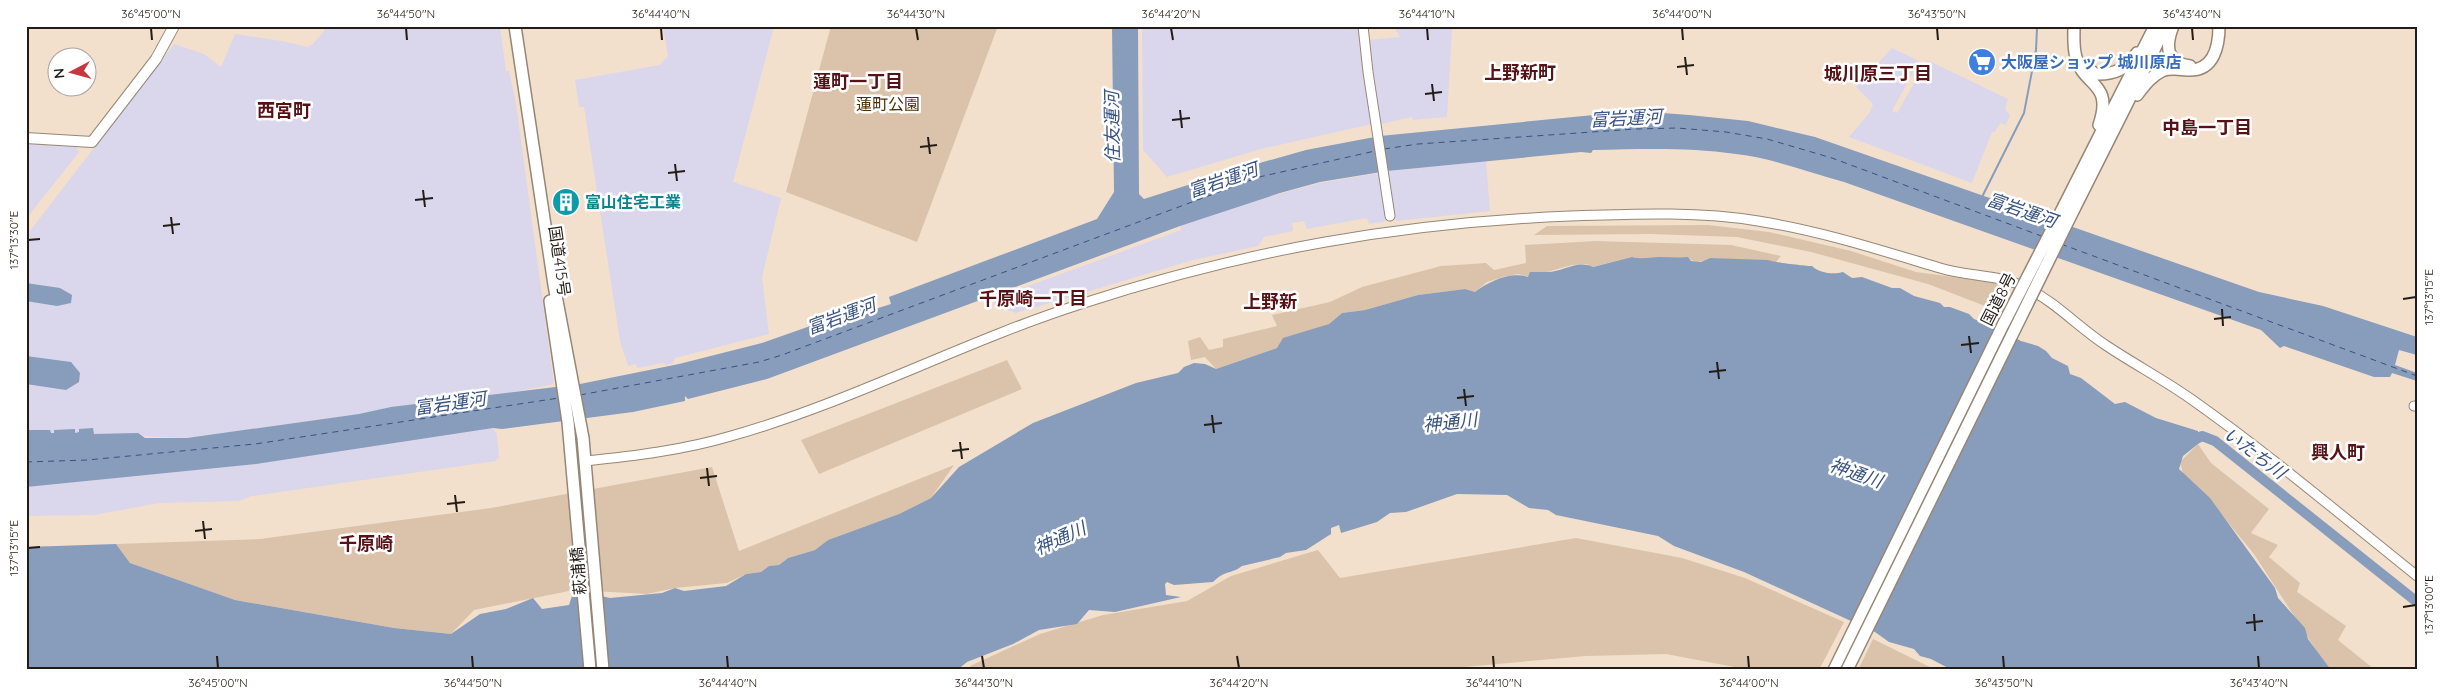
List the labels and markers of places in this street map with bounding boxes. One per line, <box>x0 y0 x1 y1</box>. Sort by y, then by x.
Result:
supermarket icon: 大阪屋ショップ 城川原店 <box>1967 47 1997 77</box>
place label: 大阪屋ショップ 城川原店 <box>2001 52 2181 72</box>
building icon: 富山住宅工業 <box>551 187 581 217</box>
place label: 富山住宅工業 <box>585 192 681 212</box>

